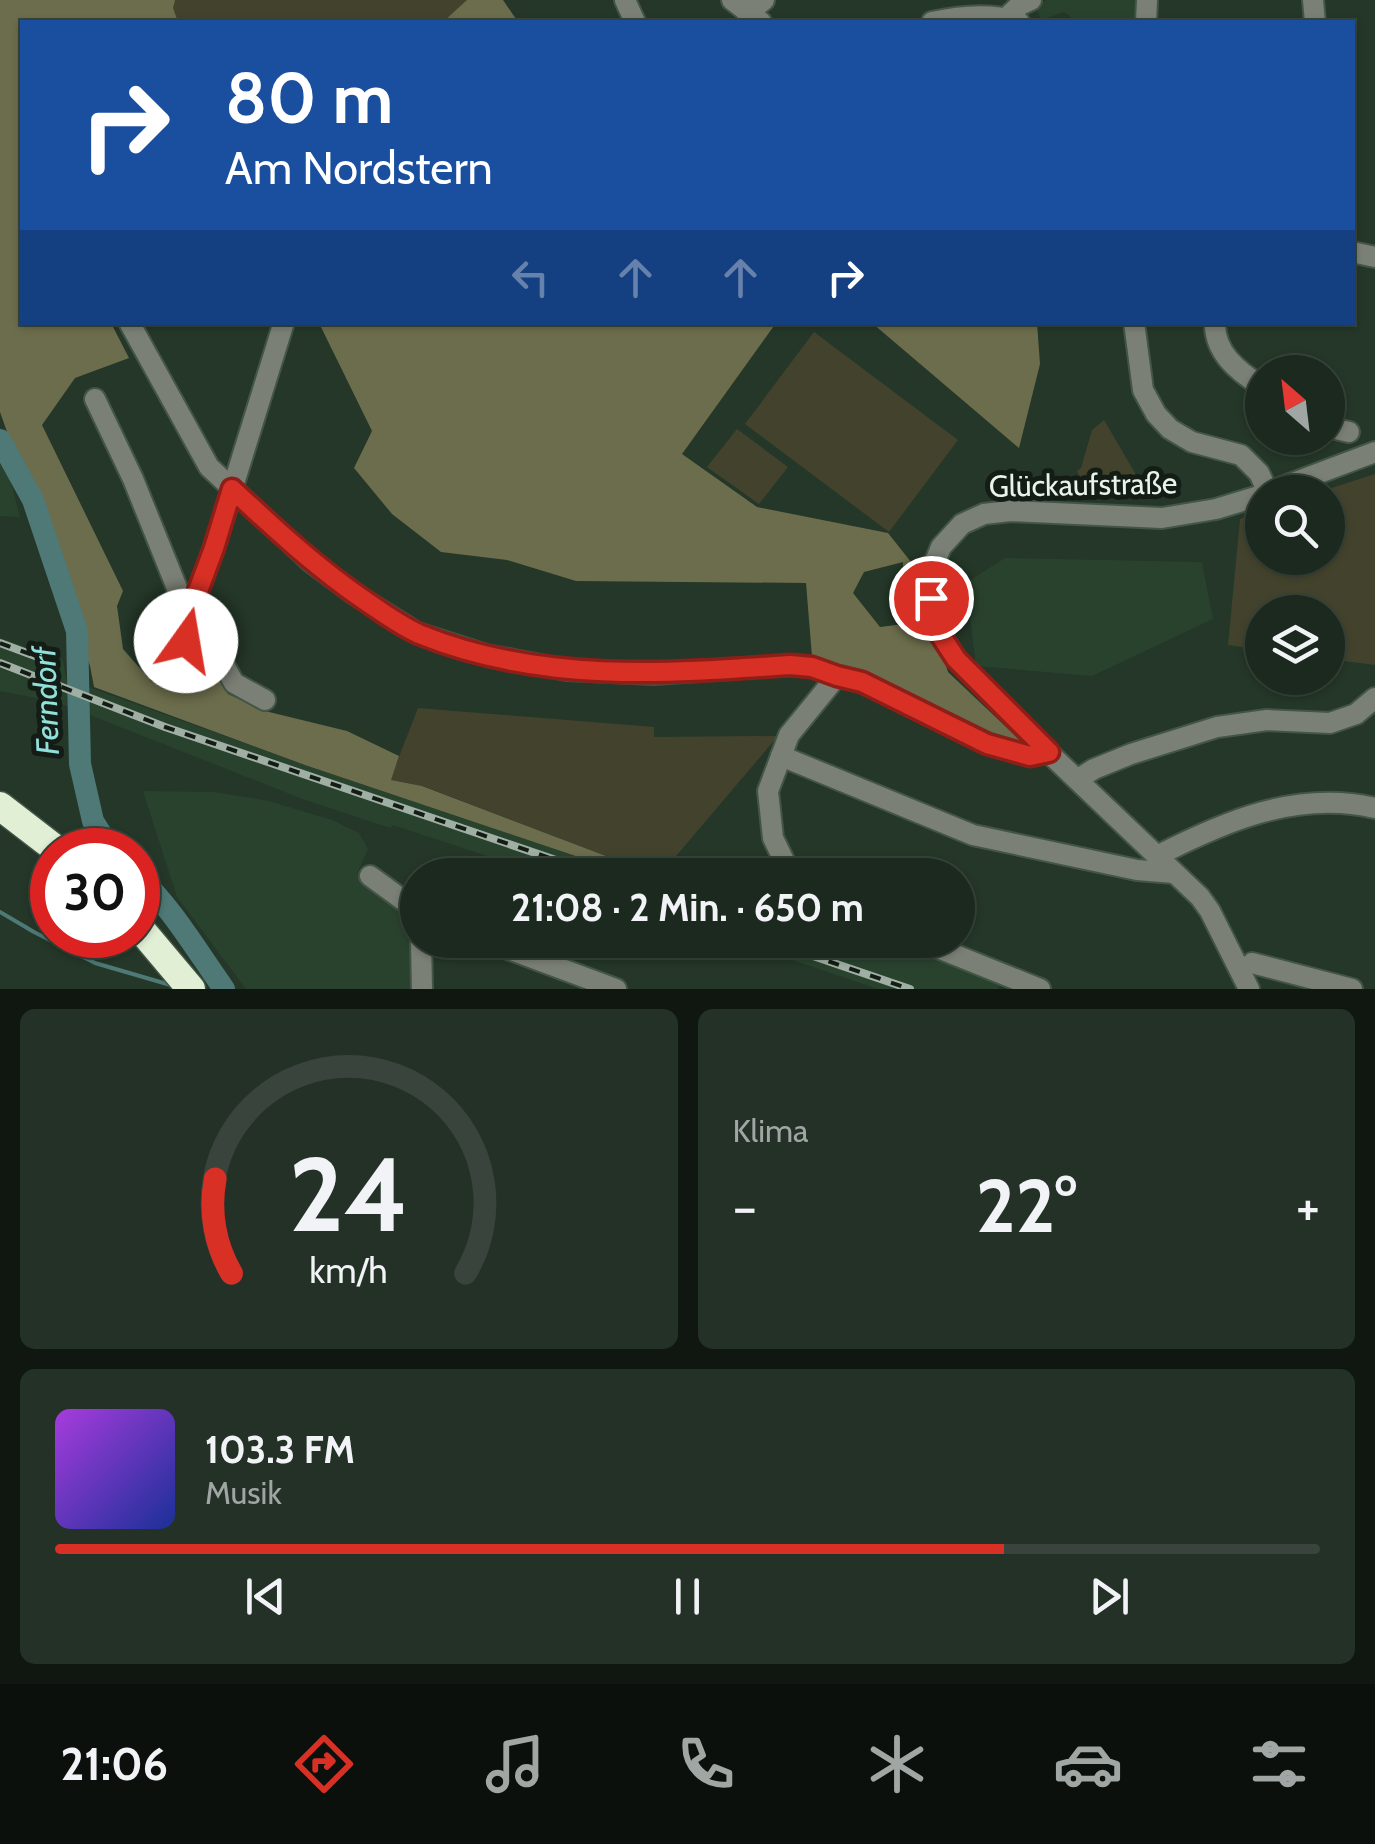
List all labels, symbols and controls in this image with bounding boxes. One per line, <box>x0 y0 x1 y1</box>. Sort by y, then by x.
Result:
text: 80 m <box>225 55 393 141</box>
icon: right <box>60 60 190 190</box>
text: Am Nordstern <box>225 141 493 195</box>
icon: left <box>503 250 558 305</box>
icon: ahead <box>608 250 663 305</box>
icon: ahead <box>713 250 768 305</box>
icon: right <box>818 250 873 305</box>
north arrow <box>1245 355 1345 455</box>
map controls <box>1245 355 1345 695</box>
street label: Glückaufstraße <box>988 464 1178 505</box>
button: search <box>1245 475 1345 575</box>
pin <box>889 556 974 641</box>
icon: arrive <box>904 571 959 626</box>
position arrow <box>134 589 238 693</box>
button: layers <box>1245 595 1345 695</box>
water label: Ferndorf <box>24 644 67 756</box>
speed limit sign: 30 <box>30 828 160 958</box>
text: 21:08 · 2 Min. · 650 m <box>511 884 864 931</box>
text: Klima <box>733 1111 808 1150</box>
text: 24 <box>289 1131 409 1257</box>
text: 22° <box>976 1160 1077 1251</box>
text: − <box>733 1173 757 1240</box>
text: + <box>1296 1173 1320 1240</box>
text: km/h <box>310 1249 388 1292</box>
text: 103.3 FM <box>205 1426 355 1473</box>
text: Musik <box>205 1473 282 1512</box>
icon: previous <box>238 1569 293 1624</box>
icon: pause <box>660 1569 715 1624</box>
icon: next <box>1082 1569 1137 1624</box>
icon: directions <box>289 1729 359 1799</box>
icon: music <box>480 1729 550 1799</box>
icon: phone <box>671 1729 741 1799</box>
icon: climate <box>862 1729 932 1799</box>
icon: car <box>1053 1729 1123 1799</box>
icon: filters <box>1244 1729 1314 1799</box>
text: 21:06 <box>61 1737 168 1791</box>

